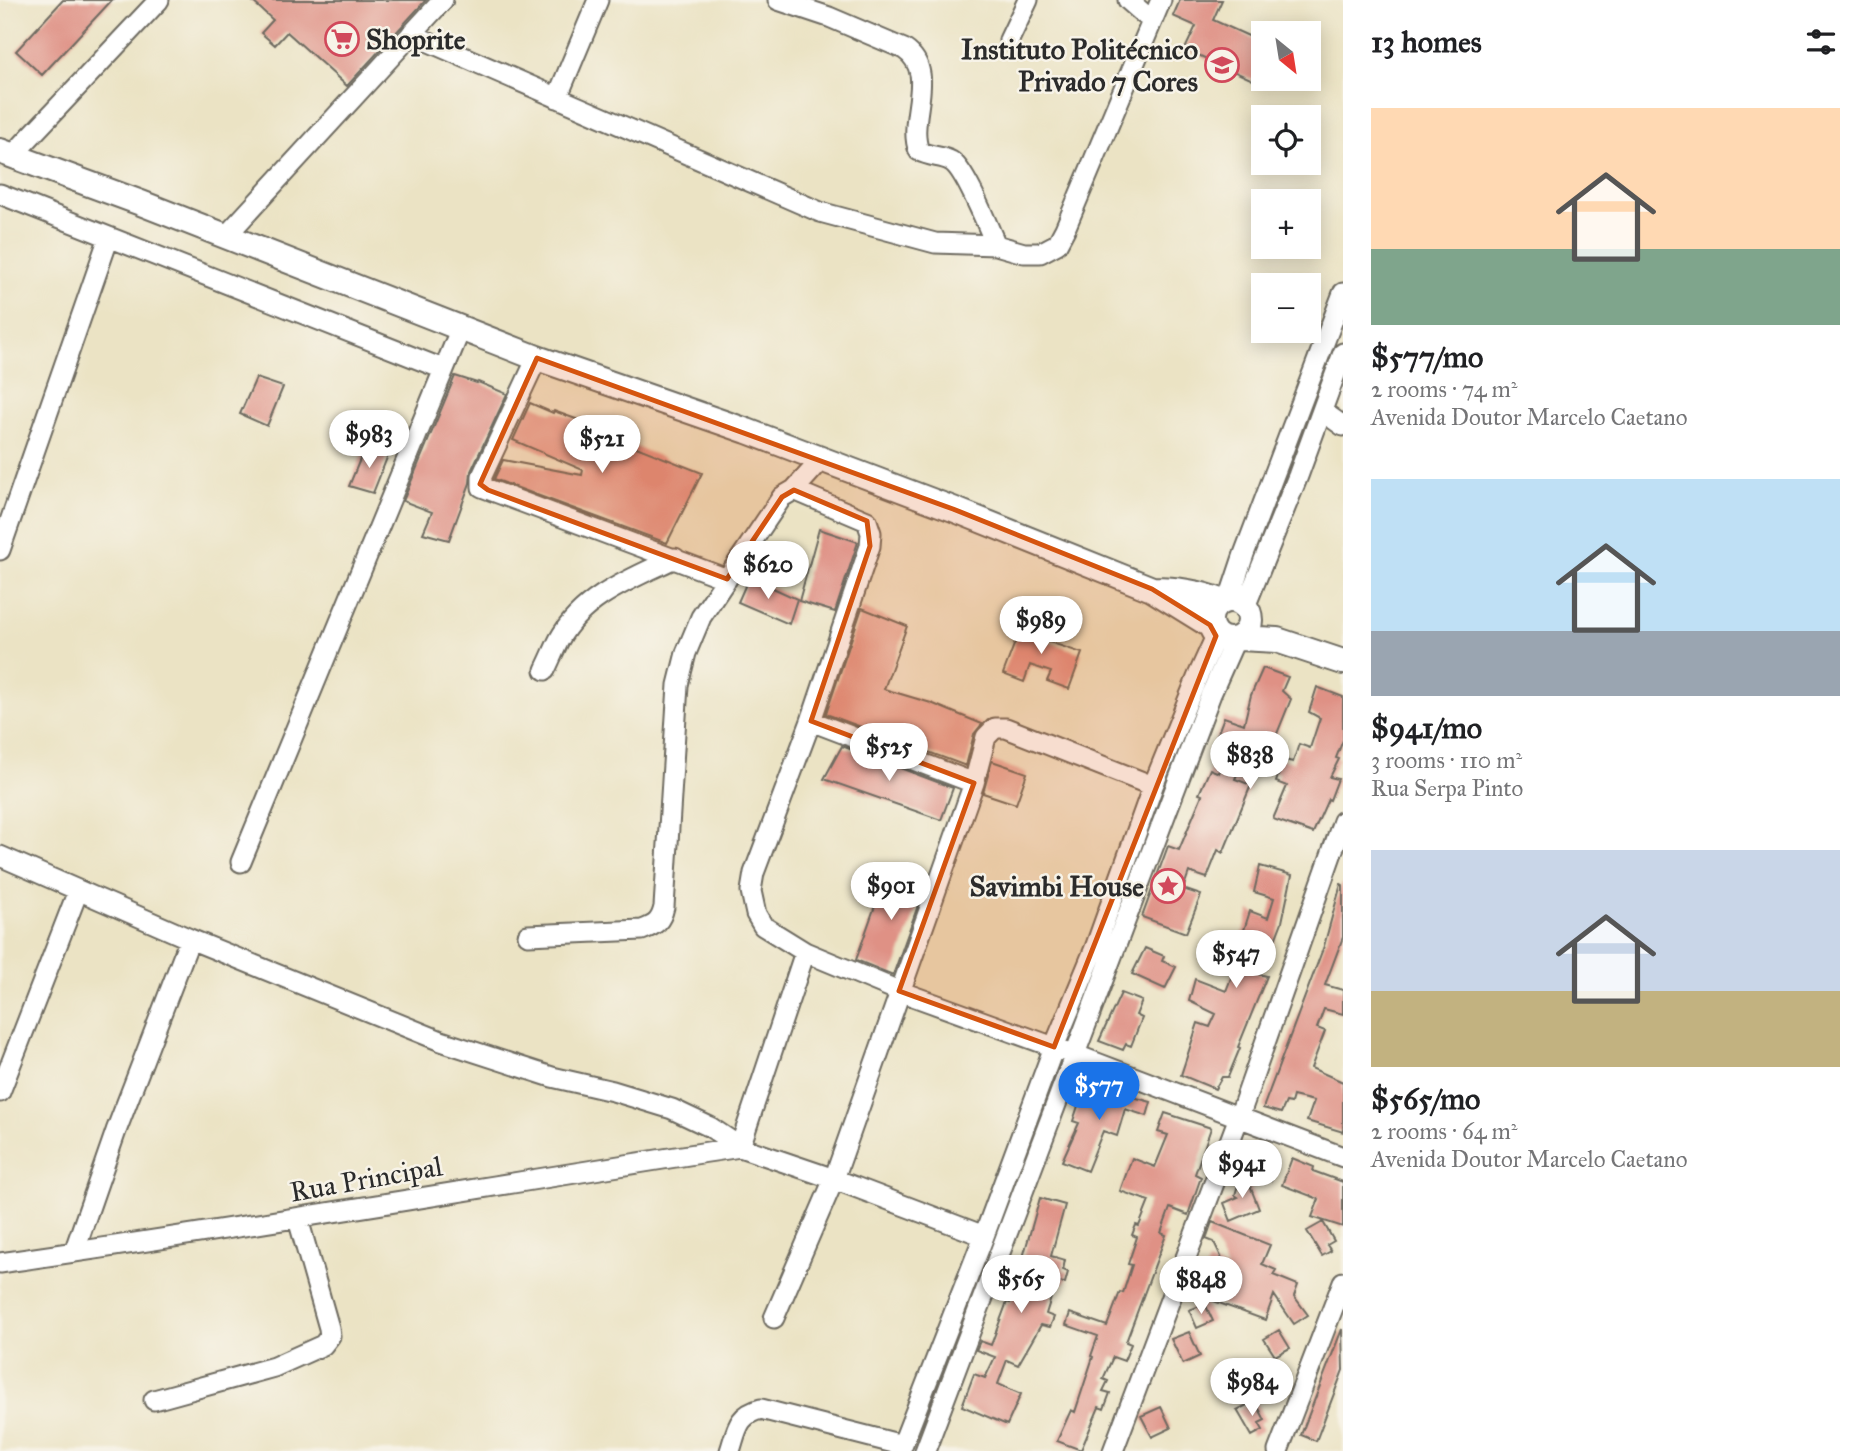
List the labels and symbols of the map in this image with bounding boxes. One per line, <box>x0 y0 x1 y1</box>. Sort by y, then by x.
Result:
supermarket icon: Shoprite <box>323 20 361 58</box>
north arrow <box>1251 21 1321 91</box>
place label: Shoprite <box>366 22 466 57</box>
place label: Instituto Politécnico Privado 7 Cores <box>961 32 1198 99</box>
school or university icon: Instituto Politécnico Privado 7 Cores <box>1203 46 1241 84</box>
pin: $983 <box>328 410 410 470</box>
pin: $521 <box>561 416 643 475</box>
pin: $620 <box>727 542 809 601</box>
pin: $989 <box>1000 596 1082 656</box>
pin: $525 <box>848 724 930 783</box>
pin: $838 <box>1209 732 1291 791</box>
pin: $901 <box>850 862 932 922</box>
place icon: Savimbi House <box>1149 867 1187 905</box>
place label: Savimbi House <box>969 869 1144 904</box>
pin: $547 <box>1195 930 1277 990</box>
pin: $577 <box>1058 1062 1140 1122</box>
pin: $941 <box>1201 1140 1283 1200</box>
street label: Rua Principal <box>287 1148 445 1210</box>
pin: $565 <box>980 1256 1062 1315</box>
pin: $848 <box>1160 1256 1242 1316</box>
pin: $984 <box>1211 1358 1293 1418</box>

